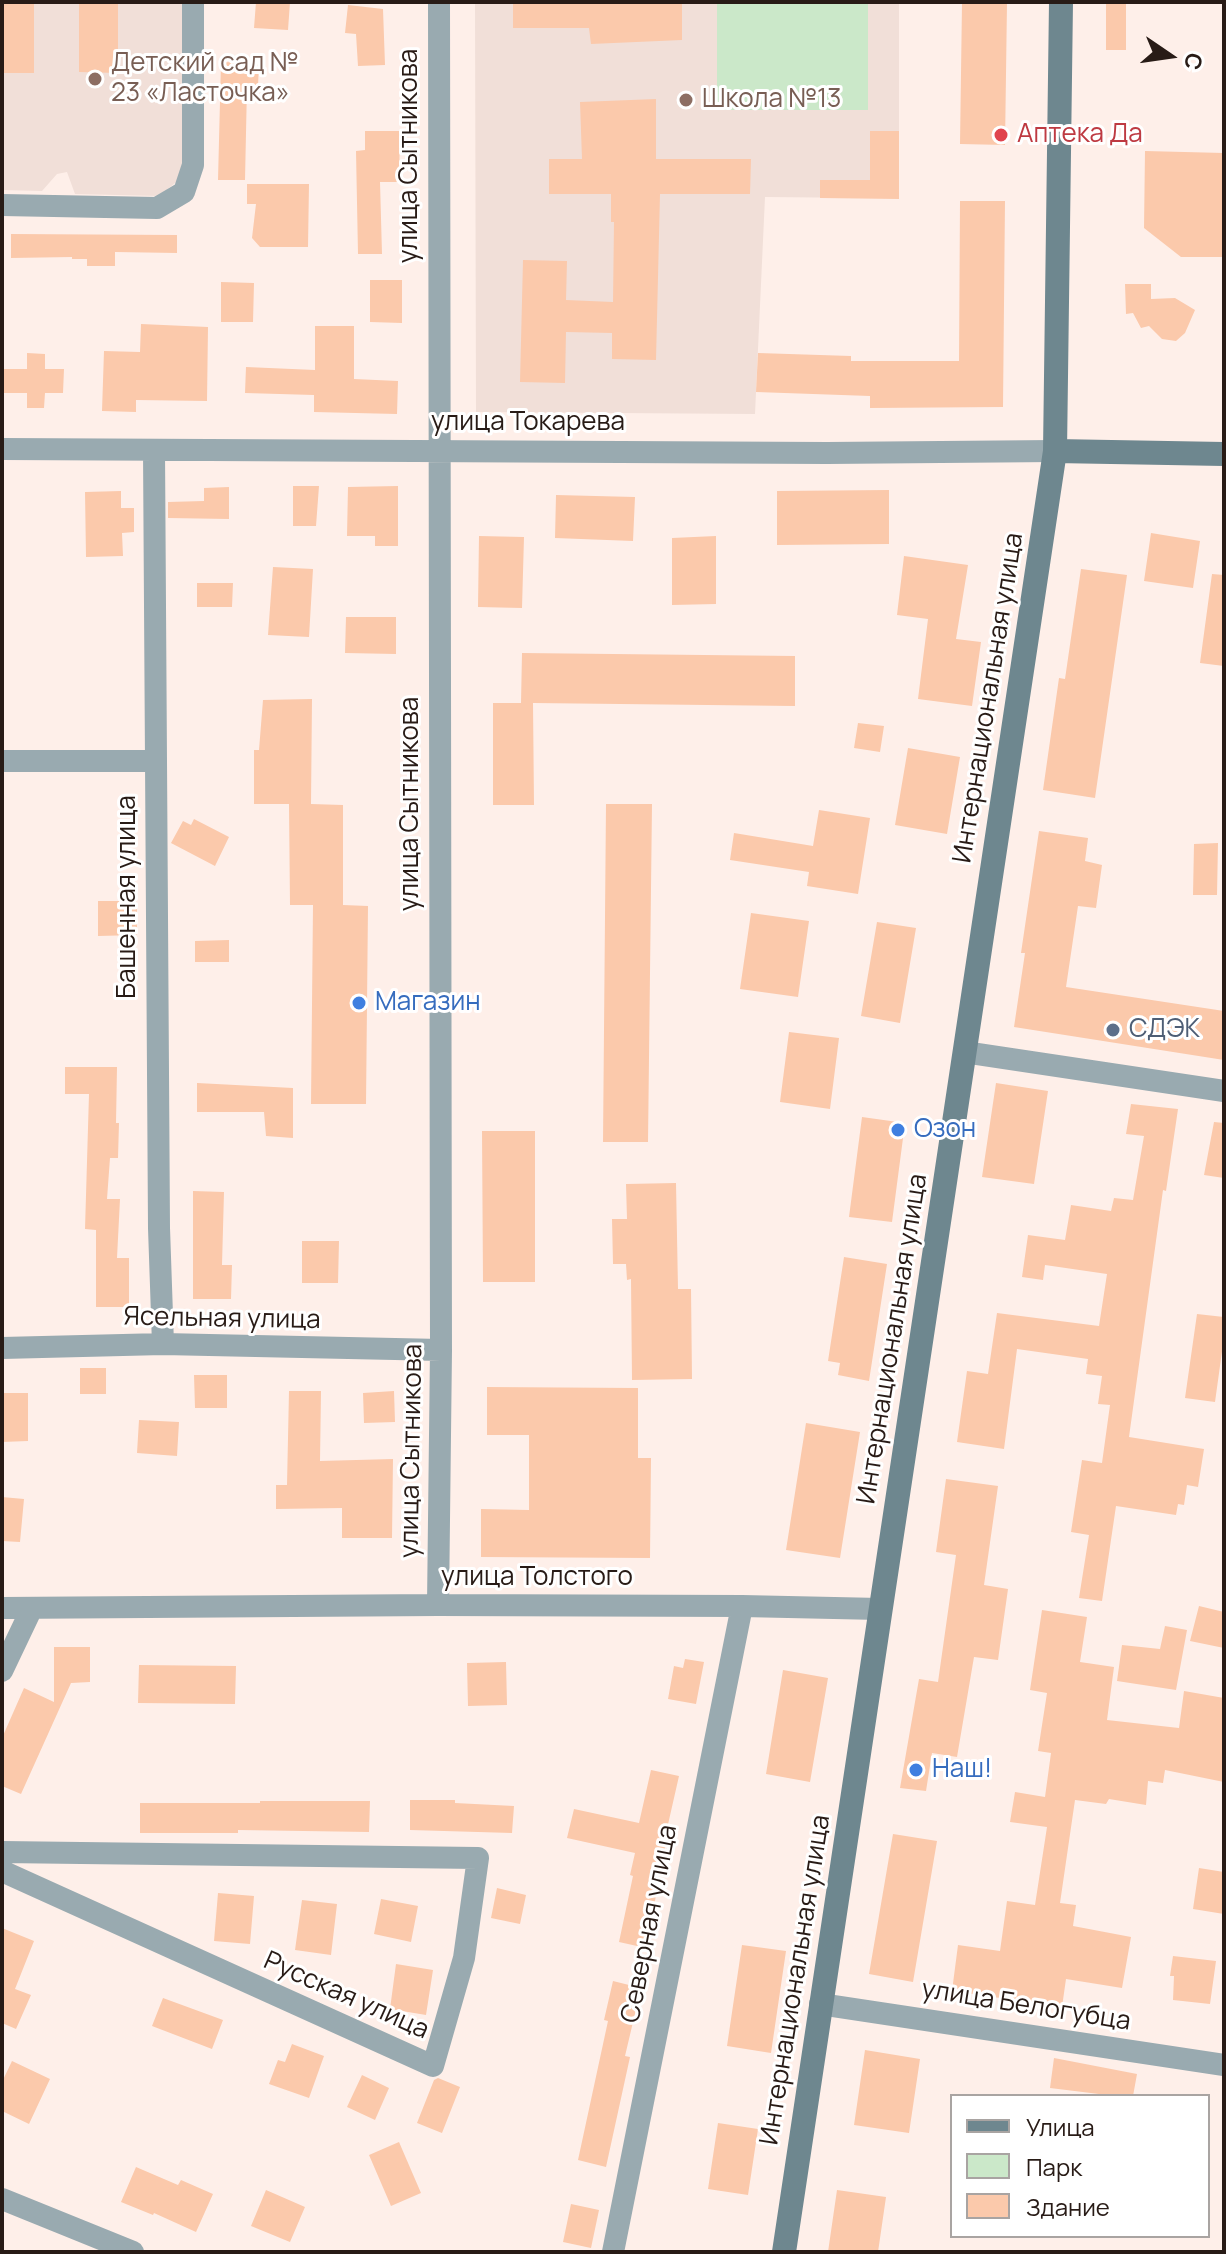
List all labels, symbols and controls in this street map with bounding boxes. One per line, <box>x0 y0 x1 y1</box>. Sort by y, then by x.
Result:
north arrow <box>1130 16 1210 96</box>
place label: Детский сад № 23 «Ласточка» <box>111 48 298 110</box>
street label: улица Сытникова <box>394 49 426 263</box>
text: С <box>1177 50 1210 73</box>
marker: Детский сад № 23 «Ласточка» <box>86 70 104 88</box>
place label: Школа №13 <box>702 84 841 116</box>
marker: Школа №13 <box>677 91 695 109</box>
place label: Аптека Да <box>1017 119 1143 151</box>
marker: Аптека Да <box>992 126 1010 144</box>
street label: улица Токарева <box>431 407 625 439</box>
street label: Интернациональная улица <box>947 531 1031 865</box>
street label: улица Сытникова <box>395 697 427 911</box>
street label: Башенная улица <box>112 795 144 999</box>
place label: Магазин <box>375 987 481 1019</box>
marker: Магазин <box>350 994 368 1012</box>
place label: СДЭК <box>1129 1014 1200 1046</box>
marker: СДЭК <box>1104 1021 1122 1039</box>
place label: Озон <box>914 1114 976 1146</box>
marker: Озон <box>889 1121 907 1139</box>
street label: Интернациональная улица <box>851 1172 935 1506</box>
street label: Ясельная улица <box>123 1302 321 1336</box>
street label: улица Сытникова <box>395 1344 429 1558</box>
street label: улица Толстого <box>441 1562 633 1594</box>
place label: Наш! <box>932 1754 992 1786</box>
marker: Наш! <box>907 1761 925 1779</box>
street label: Интернациональная улица <box>754 1813 838 2147</box>
street label: Северная улица <box>615 1822 685 2026</box>
street label: Русская улица <box>259 1946 433 2046</box>
street label: улица Белогубца <box>919 1974 1133 2038</box>
legend <box>950 2094 1210 2238</box>
text: Улица <box>1026 2110 1095 2143</box>
text: Парк <box>1026 2150 1082 2183</box>
text: Здание <box>1026 2190 1110 2223</box>

